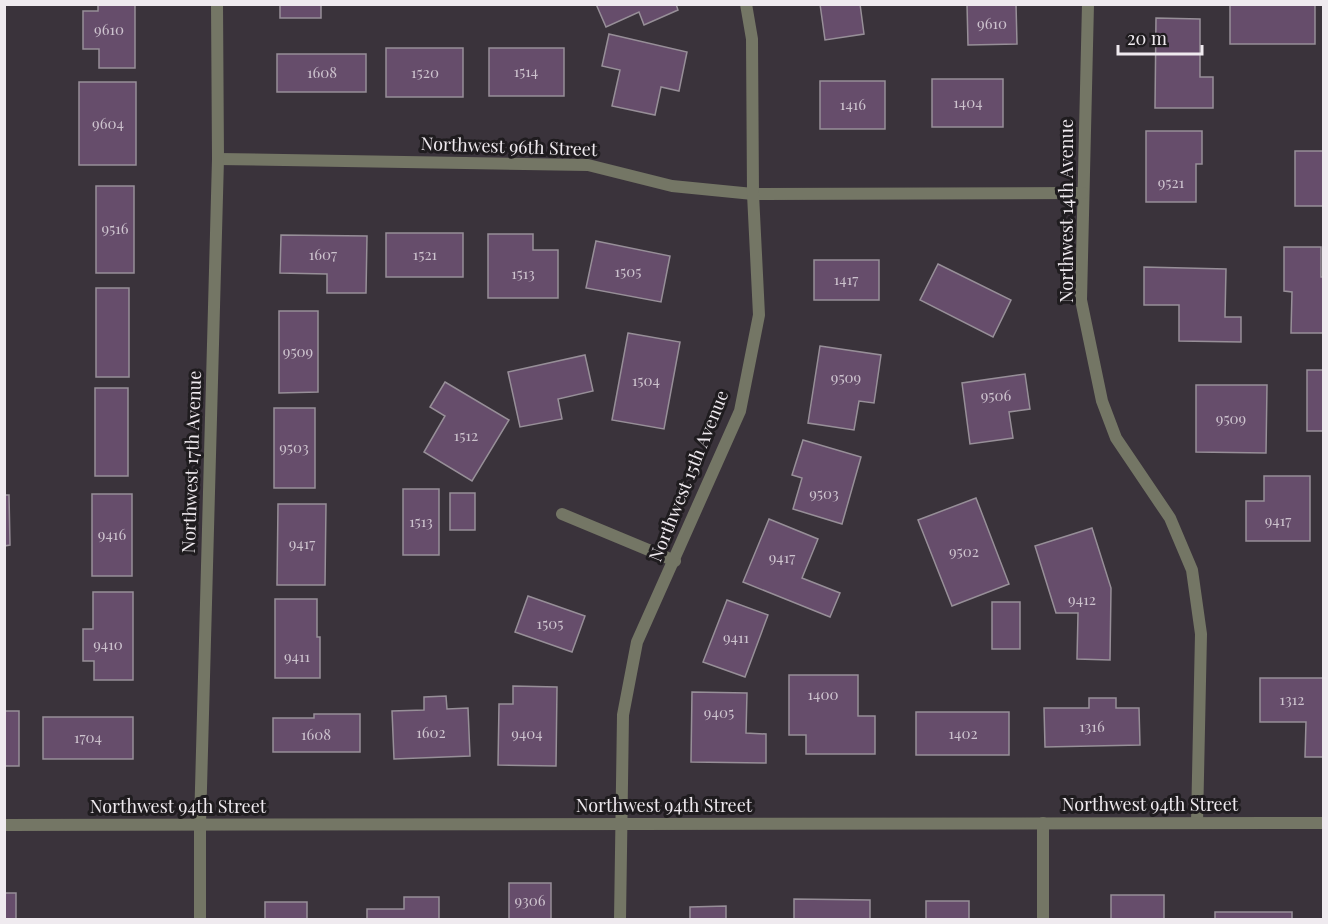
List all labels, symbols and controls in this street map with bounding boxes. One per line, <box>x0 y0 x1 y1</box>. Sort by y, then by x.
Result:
house number: 9610 <box>977 13 1007 33</box>
scale bar <box>1118 18 1202 56</box>
house number: 9610 <box>94 19 124 39</box>
text: 20 m <box>1127 26 1167 50</box>
house number: 1514 <box>514 61 538 81</box>
house number: 1608 <box>307 62 337 82</box>
house number: 1520 <box>411 62 439 82</box>
house number: 1404 <box>953 92 983 112</box>
house number: 1416 <box>840 94 866 114</box>
house number: 9604 <box>92 113 124 133</box>
street label: Northwest 14th Avenue <box>1054 119 1078 303</box>
street label: Northwest 96th Street <box>420 131 598 161</box>
house number: 9521 <box>1158 172 1185 192</box>
house number: 9516 <box>101 218 129 238</box>
house number: 1607 <box>309 244 337 264</box>
house number: 1521 <box>413 244 438 264</box>
house number: 1505 <box>615 261 641 281</box>
house number: 1513 <box>511 263 535 283</box>
house number: 1417 <box>834 269 858 289</box>
house number: 9509 <box>283 341 313 361</box>
house number: 9509 <box>831 367 861 387</box>
street label: Northwest 17th Avenue <box>176 370 206 554</box>
house number: 1504 <box>632 370 660 390</box>
house number: 9506 <box>981 385 1012 405</box>
street label: Northwest 15th Avenue <box>643 386 733 565</box>
house number: 9509 <box>1216 408 1246 428</box>
house number: 1512 <box>454 425 478 445</box>
house number: 9503 <box>279 437 309 457</box>
house number: 9503 <box>809 483 839 503</box>
house number: 9417 <box>1265 510 1291 530</box>
house number: 1513 <box>409 511 433 531</box>
house number: 9416 <box>98 524 126 544</box>
house number: 9417 <box>289 533 315 553</box>
house number: 9502 <box>949 541 979 561</box>
house number: 9417 <box>769 547 795 567</box>
house number: 9412 <box>1068 589 1096 609</box>
house number: 1505 <box>537 613 563 633</box>
house number: 9411 <box>723 627 750 647</box>
house number: 9410 <box>93 634 123 654</box>
house number: 9411 <box>284 646 311 666</box>
house number: 1400 <box>808 684 838 704</box>
house number: 1312 <box>1280 689 1304 709</box>
house number: 9405 <box>704 702 734 722</box>
house number: 1316 <box>1079 716 1105 736</box>
house number: 1602 <box>416 722 446 742</box>
house number: 9404 <box>511 723 543 743</box>
house number: 1402 <box>948 723 978 743</box>
house number: 1608 <box>301 724 331 744</box>
house number: 1704 <box>74 727 102 747</box>
street label: Northwest 94th Street <box>1062 792 1239 816</box>
street label: Northwest 94th Street <box>576 793 753 817</box>
street label: Northwest 94th Street <box>90 794 267 818</box>
house number: 9306 <box>514 890 546 910</box>

